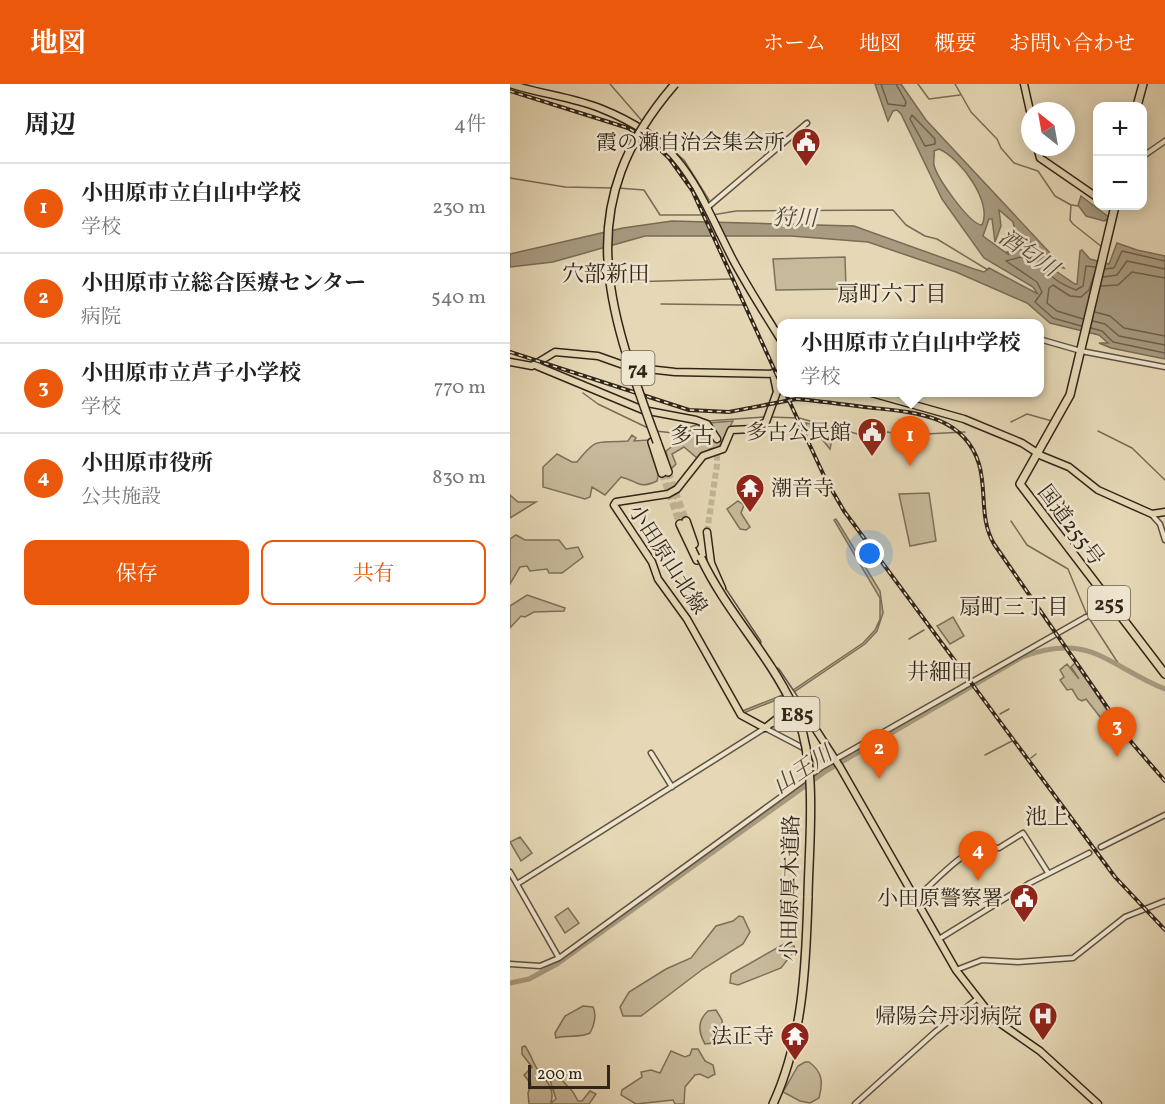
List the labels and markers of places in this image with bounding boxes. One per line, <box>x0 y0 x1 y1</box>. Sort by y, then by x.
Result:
public building icon: 霞の瀬自治会集会所 <box>790 126 822 168</box>
place label: 霞の瀬自治会集会所 <box>596 129 785 158</box>
public building icon: 多古公民館 <box>856 416 888 458</box>
pin: 1 <box>890 416 930 466</box>
place label: 多古公民館 <box>746 419 851 448</box>
temple icon: 潮音寺 <box>734 472 766 514</box>
place label: 潮音寺 <box>771 475 834 504</box>
pin: 3 <box>1098 708 1136 757</box>
pin: 2 <box>860 730 898 779</box>
pin: 4 <box>958 832 998 881</box>
public building icon: 小田原警察署 <box>1008 882 1040 924</box>
place label: 小田原警察署 <box>877 885 1003 914</box>
hospital icon: 帰陽会丹羽病院 <box>1027 1000 1059 1042</box>
place label: 帰陽会丹羽病院 <box>875 1003 1022 1032</box>
temple icon: 法正寺 <box>779 1020 811 1062</box>
place label: 法正寺 <box>711 1023 774 1052</box>

